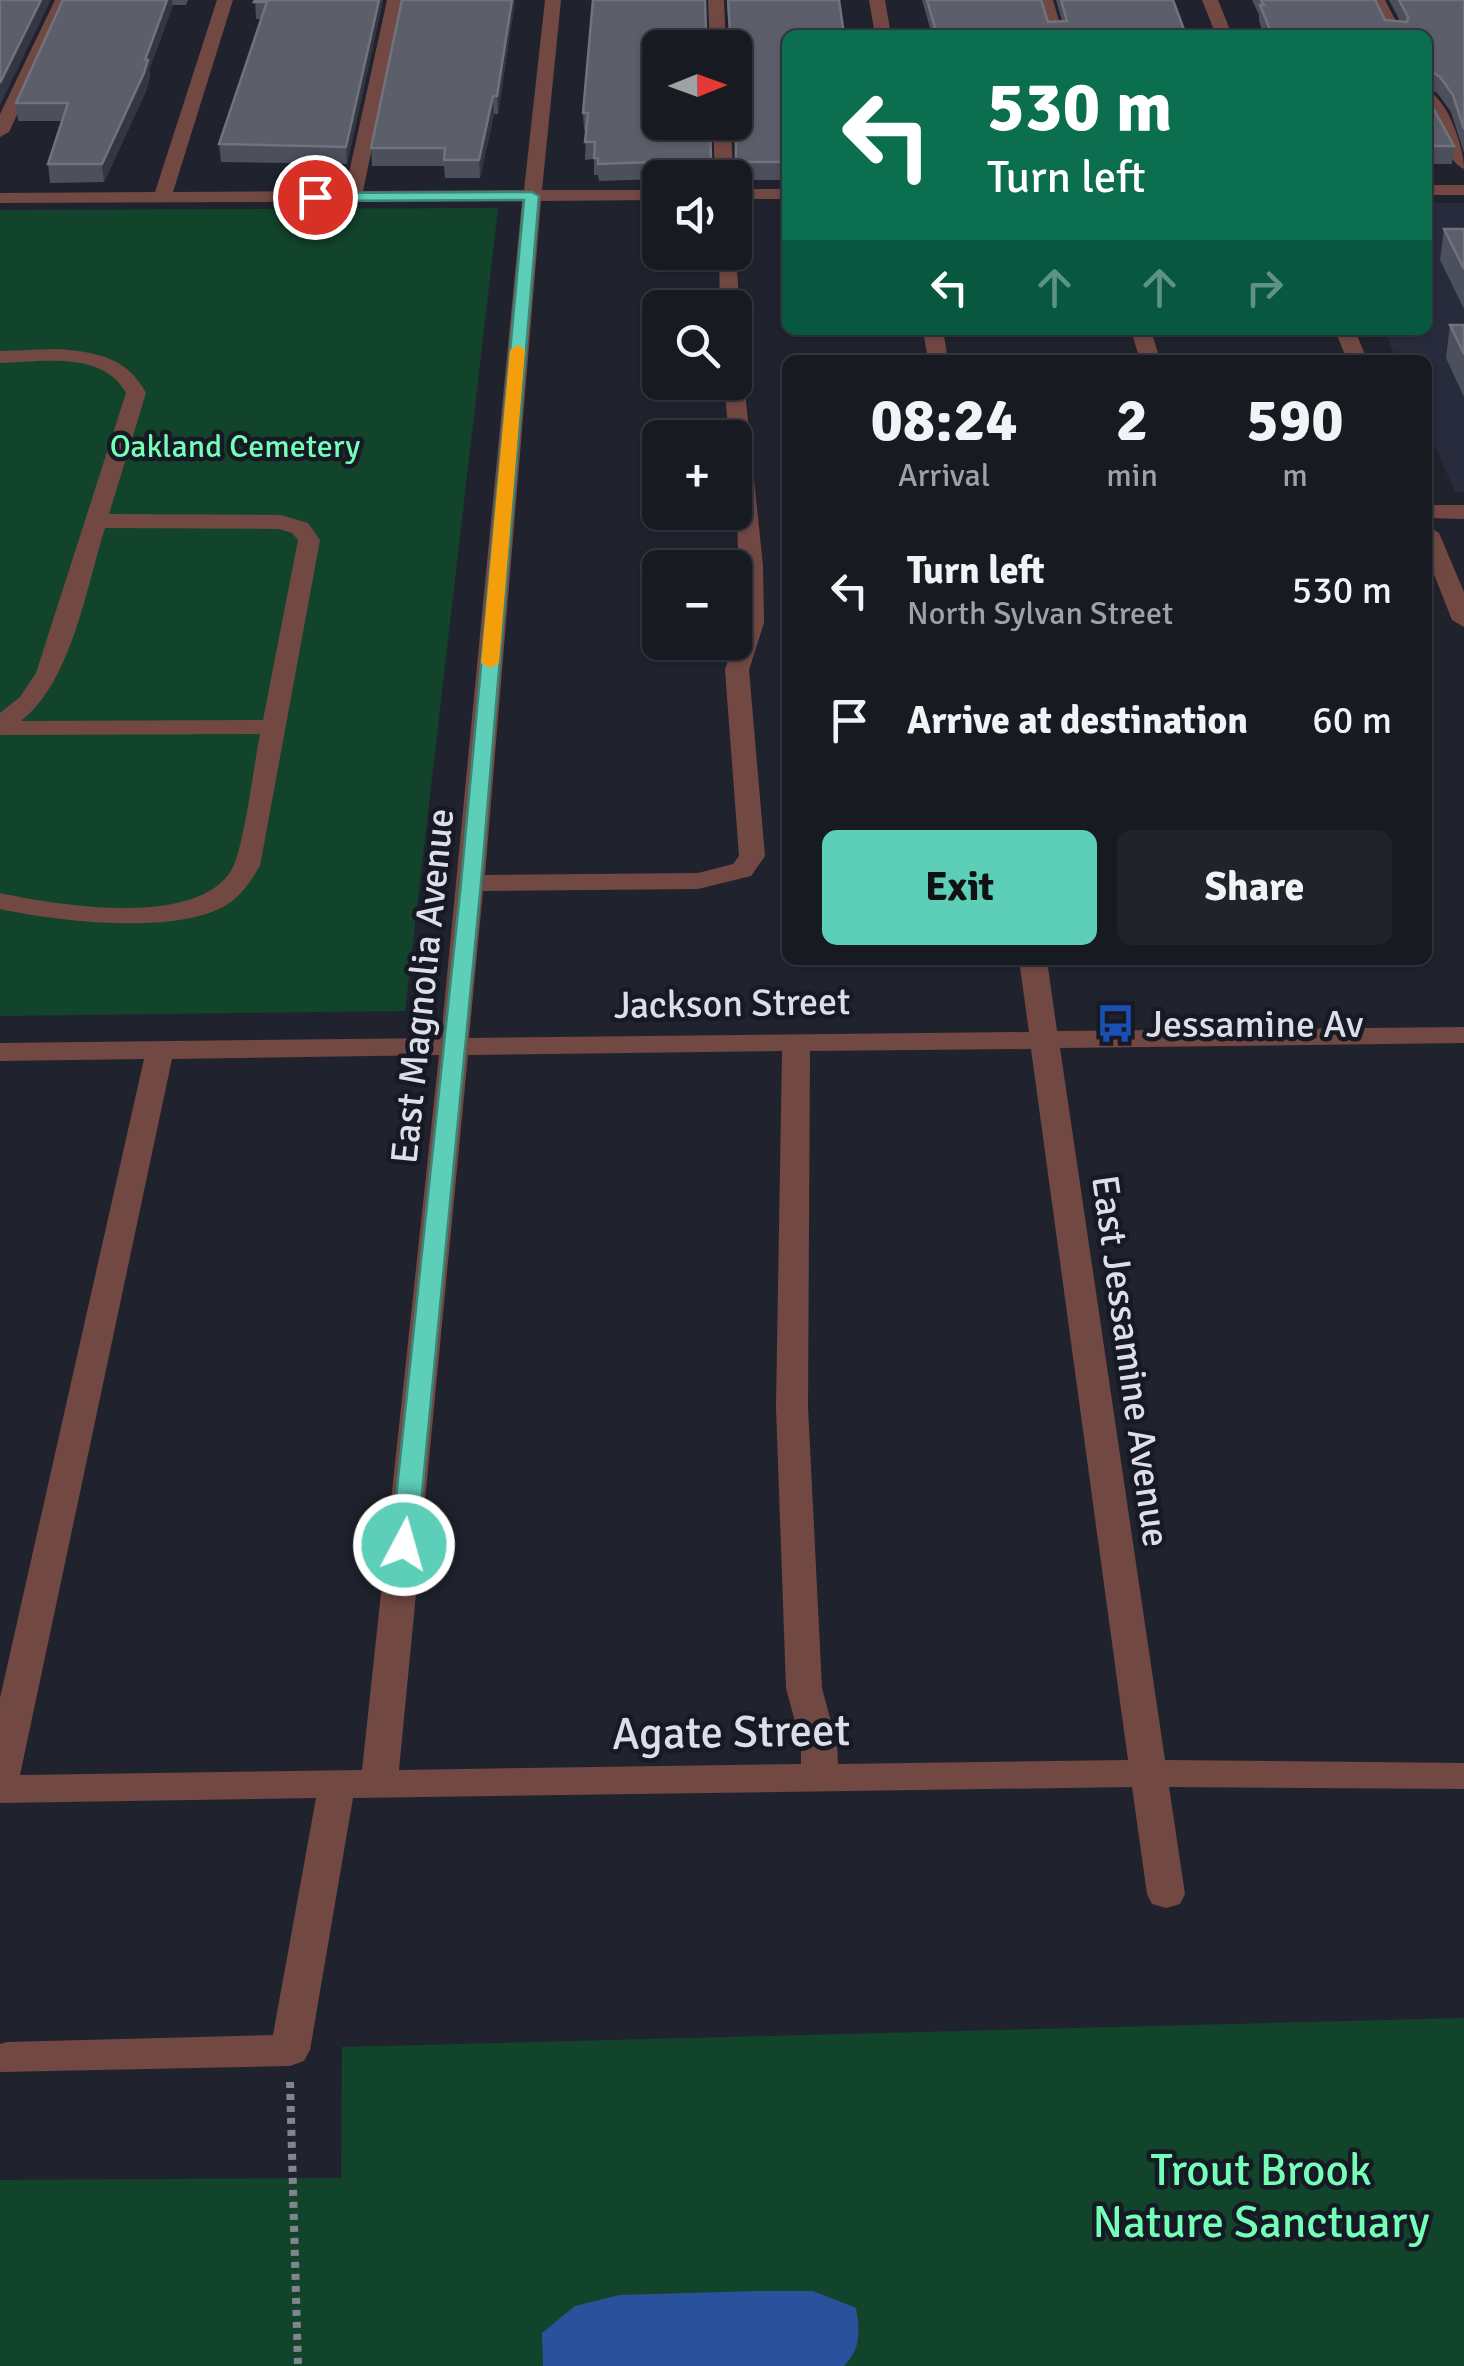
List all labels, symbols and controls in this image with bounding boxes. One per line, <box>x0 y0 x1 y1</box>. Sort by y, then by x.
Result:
north arrow <box>642 30 752 140</box>
map controls <box>642 30 752 660</box>
text: 530 m <box>987 64 1172 150</box>
icon: left <box>822 70 952 200</box>
text: Turn left <box>987 150 1146 205</box>
pin <box>273 155 358 240</box>
button: sound <box>642 160 752 270</box>
icon: arrive <box>288 170 343 225</box>
icon: left <box>922 260 977 315</box>
icon: ahead <box>1027 260 1082 315</box>
icon: ahead <box>1132 260 1187 315</box>
icon: right <box>1237 260 1292 315</box>
button: search <box>642 290 752 400</box>
text: 08:24 <box>870 384 1018 458</box>
text: 2 <box>1116 384 1148 458</box>
text: 590 <box>1246 384 1344 458</box>
button: + <box>642 420 752 530</box>
park label: Oakland Cemetery <box>110 427 360 466</box>
text: Arrival <box>898 456 990 495</box>
text: min <box>1106 456 1158 495</box>
text: m <box>1282 456 1308 495</box>
text: Turn left <box>907 547 1045 594</box>
button: − <box>642 550 752 660</box>
icon: left <box>822 563 877 618</box>
text: 530 m <box>1292 567 1392 614</box>
text: North Sylvan Street <box>907 594 1173 633</box>
icon: arrive <box>822 693 877 748</box>
text: Arrive at destination <box>907 697 1248 744</box>
text: 60 m <box>1312 697 1392 744</box>
street label: East Magnolia Avenue <box>380 806 465 1166</box>
button: Exit <box>822 830 1097 945</box>
button: Share <box>1117 830 1392 945</box>
street label: Jackson Street <box>613 978 851 1029</box>
place label: Jessamine Av <box>1146 1001 1364 1048</box>
bus stop icon: Jessamine Av <box>1095 1003 1137 1045</box>
street label: East Jessamine Avenue <box>1081 1172 1180 1550</box>
position arrow <box>352 1493 456 1597</box>
street label: Agate Street <box>611 1703 851 1762</box>
park label: Trout Brook Nature Sanctuary <box>1093 2143 1429 2250</box>

